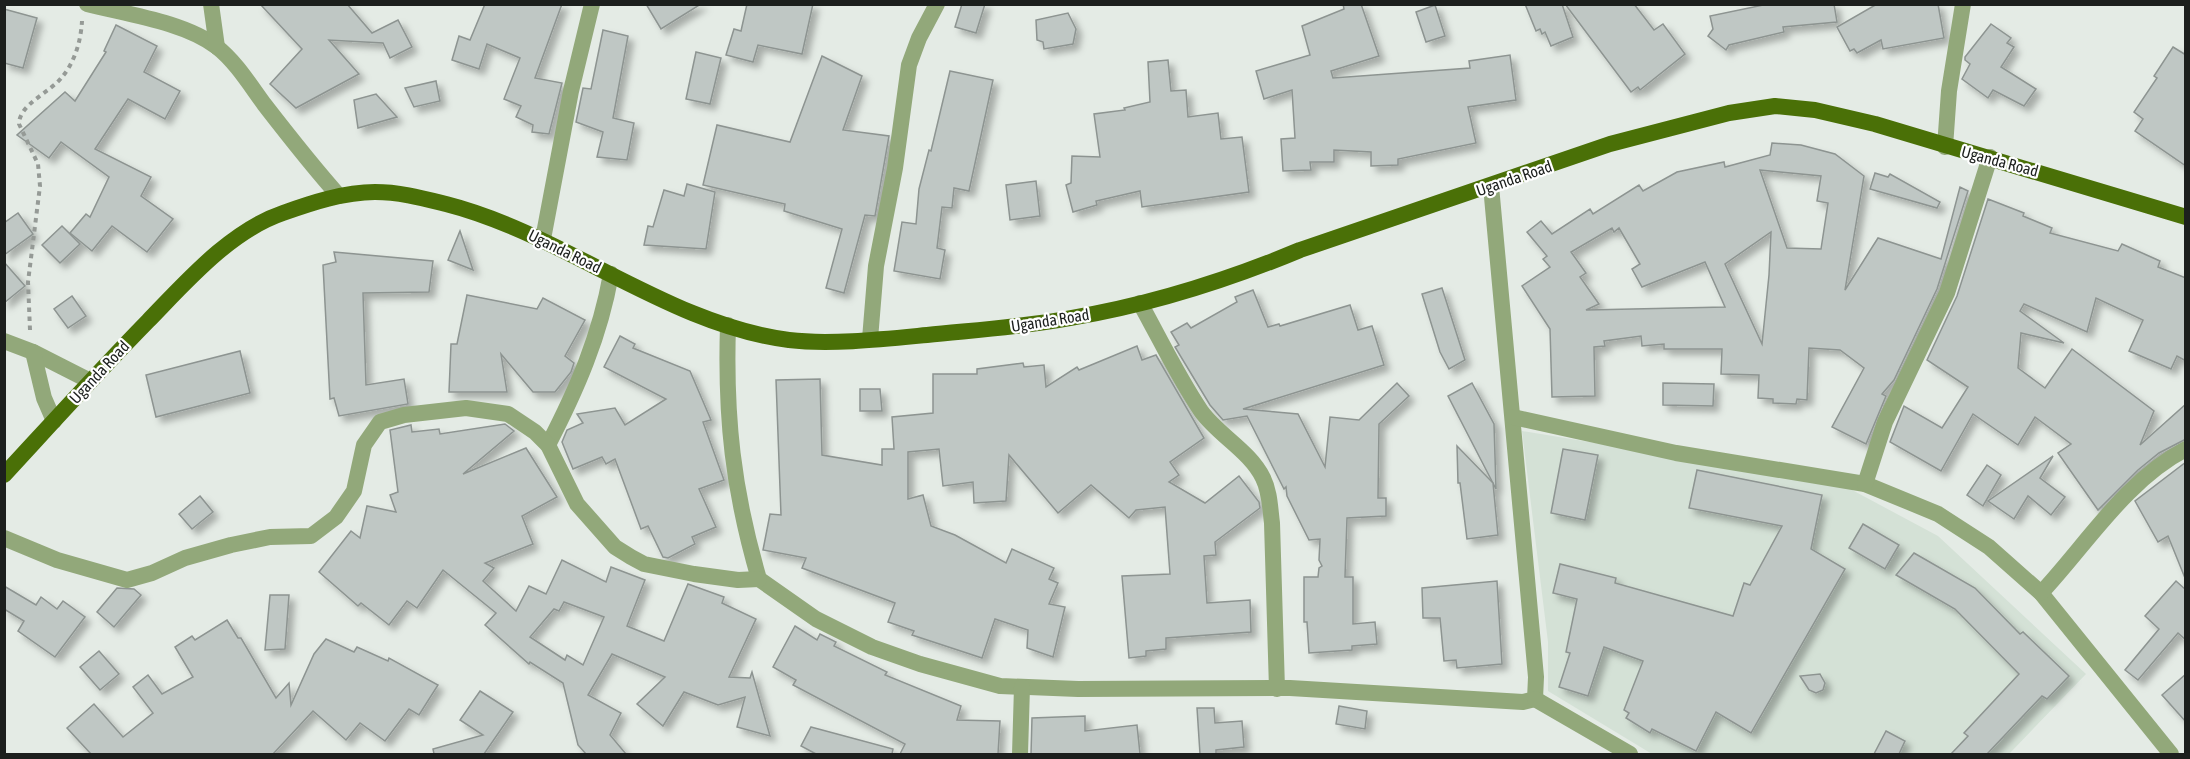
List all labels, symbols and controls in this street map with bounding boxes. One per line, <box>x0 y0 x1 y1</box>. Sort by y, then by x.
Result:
street label: Uganda Road <box>1959 142 2040 181</box>
street label: Uganda Road <box>1474 157 1555 200</box>
street label: Uganda Road <box>525 226 604 277</box>
street label: Uganda Road <box>1010 305 1091 336</box>
street label: Uganda Road <box>65 337 133 408</box>

